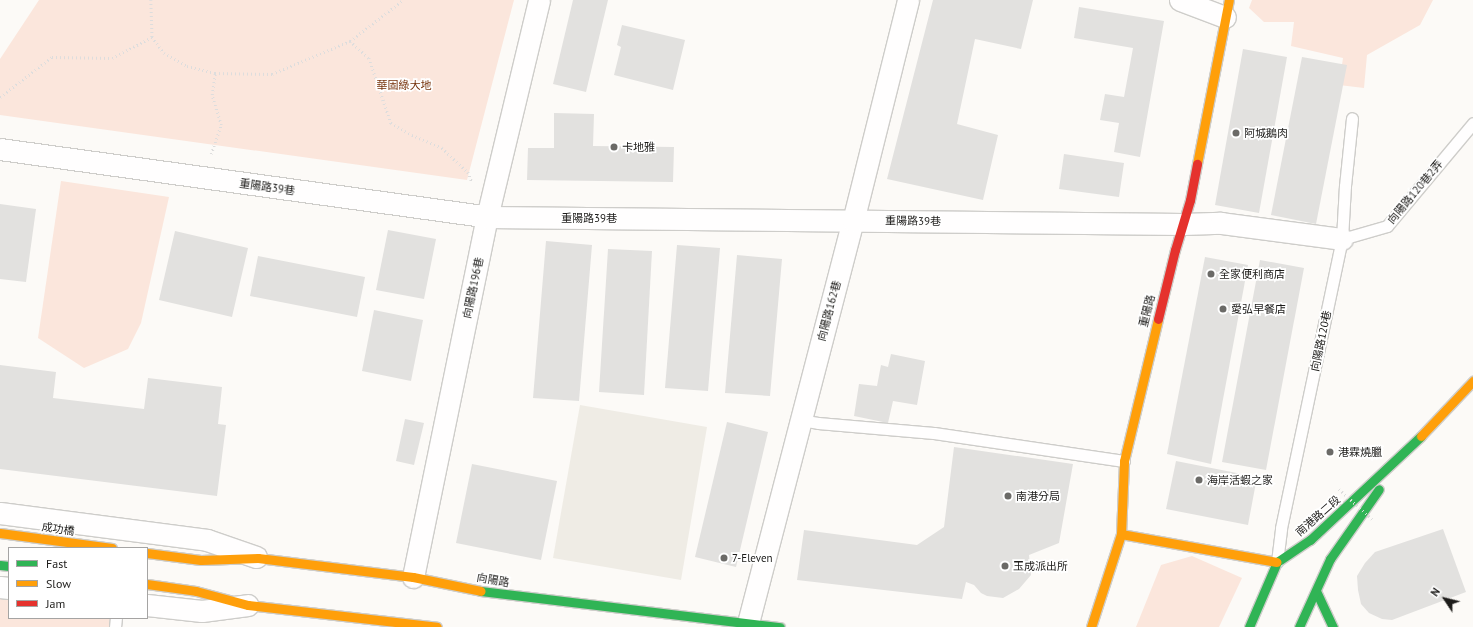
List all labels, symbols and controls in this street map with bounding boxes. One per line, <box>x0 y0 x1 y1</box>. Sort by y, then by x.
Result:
park label: 華固綠大地 <box>377 78 431 92</box>
place label: 阿城鵝肉 <box>1244 126 1288 140</box>
marker: 阿城鵝肉 <box>1231 128 1241 138</box>
place label: 卡地雅 <box>622 140 655 154</box>
marker: 卡地雅 <box>609 142 619 152</box>
street label: 向陽路120巷2弄 <box>1385 158 1445 226</box>
street label: 重陽路39巷 <box>238 177 296 197</box>
street label: 重陽路39巷 <box>561 211 617 225</box>
street label: 重陽路39巷 <box>885 214 941 228</box>
street label: 向陽路196巷 <box>460 256 486 320</box>
place label: 全家便利商店 <box>1219 267 1285 281</box>
marker: 全家便利商店 <box>1206 269 1216 279</box>
street label: 向陽路162巷 <box>815 279 843 343</box>
street label: 重陽路 <box>1137 293 1157 329</box>
place label: 愛弘早餐店 <box>1231 302 1286 316</box>
marker: 愛弘早餐店 <box>1218 304 1228 314</box>
street label: 向陽路120巷 <box>1308 309 1334 373</box>
place label: 港霖燒臘 <box>1338 445 1382 459</box>
marker: 港霖燒臘 <box>1325 447 1335 457</box>
place label: 海岸活蝦之家 <box>1207 473 1273 487</box>
marker: 海岸活蝦之家 <box>1194 475 1204 485</box>
place label: 南港分局 <box>1016 489 1060 503</box>
marker: 南港分局 <box>1003 491 1013 501</box>
street label: 南港路二段 <box>1293 493 1343 539</box>
street label: 成功橋 <box>41 520 75 538</box>
legend <box>8 547 148 619</box>
place label: 7-Eleven <box>732 551 772 565</box>
marker: 7-Eleven <box>719 553 729 563</box>
text: Fast <box>46 556 67 571</box>
place label: 玉成派出所 <box>1013 559 1068 573</box>
marker: 玉成派出所 <box>1000 561 1010 571</box>
street label: 向陽路 <box>476 571 510 589</box>
text: Slow <box>46 576 71 591</box>
north arrow <box>1425 579 1465 619</box>
text: N <box>1427 585 1443 599</box>
text: Jam <box>46 596 65 611</box>

